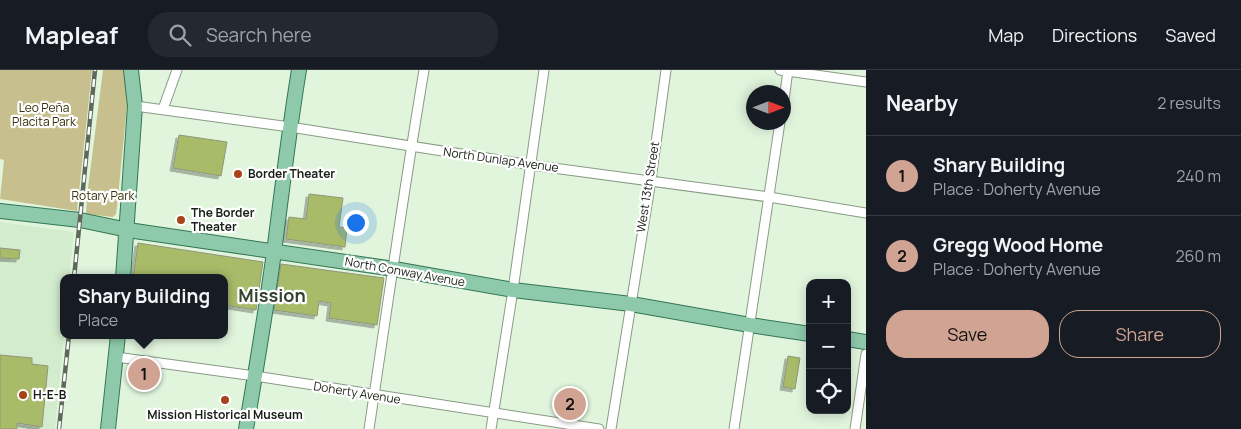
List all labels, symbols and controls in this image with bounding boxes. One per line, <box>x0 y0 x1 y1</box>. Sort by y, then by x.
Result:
search box <box>148 12 498 57</box>
text: Mapleaf <box>25 18 118 51</box>
icon: search <box>166 21 194 49</box>
text: Search here <box>206 22 312 48</box>
text: Map <box>988 23 1024 47</box>
text: Directions <box>1052 23 1137 47</box>
text: Saved <box>1165 23 1216 47</box>
north arrow <box>746 85 791 130</box>
text: Nearby <box>886 89 958 117</box>
text: 2 results <box>1157 92 1221 114</box>
park label: Leo Peña Placita Park <box>12 99 77 130</box>
street label: West 13th Street <box>632 140 663 234</box>
street label: North Dunlap Avenue <box>442 143 560 176</box>
text: Shary Building <box>933 152 1065 178</box>
place label: Border Theater <box>248 165 335 182</box>
text: 1 <box>898 165 906 187</box>
text: 240 m <box>1176 165 1221 187</box>
marker: Border Theater <box>232 168 244 180</box>
text: Place · Doherty Avenue <box>933 178 1101 200</box>
park label: Rotary Park <box>71 187 136 204</box>
place label: The Border Theater <box>191 204 255 235</box>
your location <box>343 210 369 236</box>
marker: The Border Theater <box>175 214 187 226</box>
text: Gregg Wood Home <box>933 232 1103 258</box>
text: 2 <box>897 245 907 267</box>
text: 260 m <box>1175 245 1221 267</box>
street label: North Conway Avenue <box>344 253 467 290</box>
text: Place · Doherty Avenue <box>933 258 1101 280</box>
popup <box>60 274 228 339</box>
map controls <box>806 279 851 414</box>
button: + <box>806 279 851 324</box>
text: Shary Building <box>78 283 210 309</box>
district label: Mission <box>238 283 306 307</box>
text: Place <box>78 309 118 331</box>
button: Save <box>886 310 1049 358</box>
button: Share <box>1059 310 1221 358</box>
button: − <box>806 324 851 369</box>
pin: 1 <box>128 355 160 393</box>
button: locate <box>806 369 851 414</box>
street label: Doherty Avenue <box>312 377 402 408</box>
pin: 2 <box>554 385 586 423</box>
place label: H-E-B <box>33 386 67 403</box>
marker: H-E-B <box>17 389 29 401</box>
marker: Mission Historical Museum <box>219 394 231 406</box>
place label: Mission Historical Museum <box>147 406 303 423</box>

